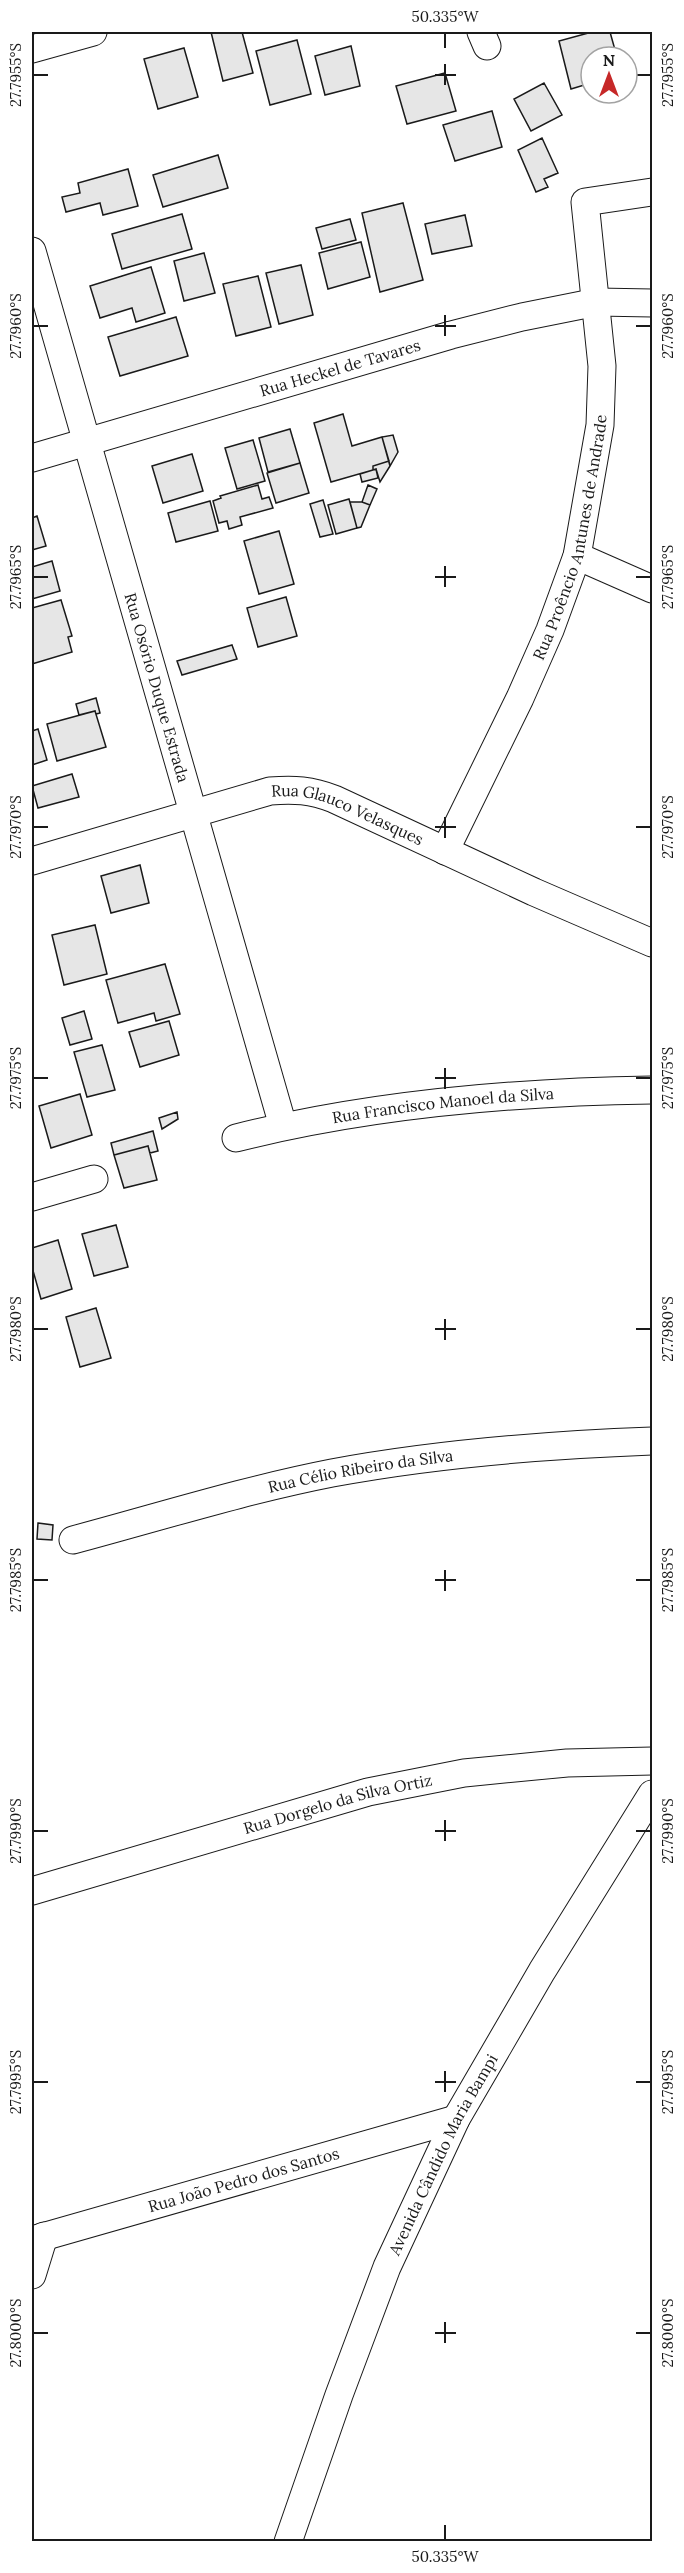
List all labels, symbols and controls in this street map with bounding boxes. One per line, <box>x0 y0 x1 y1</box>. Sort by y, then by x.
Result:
text: 50.335°W <box>412 7 479 26</box>
text: 27.7955°S <box>6 43 25 107</box>
text: 27.7955°S <box>658 43 677 107</box>
north arrow <box>579 45 639 105</box>
text: N <box>603 50 615 70</box>
text: 27.7960°S <box>6 293 25 359</box>
text: 27.7960°S <box>658 293 677 359</box>
street label: Rua Heckel de Tavares <box>257 335 423 401</box>
street label: Rua Proêncio Antunes de Andrade <box>528 414 610 663</box>
text: 27.7965°S <box>6 545 25 609</box>
text: 27.7965°S <box>658 545 677 609</box>
street label: Rua Osório Duque Estrada <box>121 590 194 785</box>
street label: Rua Glauco Velasques <box>271 780 427 849</box>
text: 27.7970°S <box>6 795 25 859</box>
text: 27.7970°S <box>658 795 677 859</box>
text: 27.7975°S <box>6 1047 25 1109</box>
text: 27.7975°S <box>658 1047 677 1109</box>
street label: Rua Francisco Manoel da Silva <box>330 1083 555 1127</box>
text: 27.7980°S <box>6 1296 25 1362</box>
text: 27.7980°S <box>658 1296 677 1362</box>
street label: Rua Célio Ribeiro da Silva <box>266 1445 454 1497</box>
text: 27.7985°S <box>6 1548 25 1612</box>
text: 27.7985°S <box>658 1548 677 1612</box>
street label: Rua Dorgelo da Silva Ortiz <box>241 1770 434 1838</box>
text: 27.7990°S <box>6 1798 25 1864</box>
text: 27.7990°S <box>658 1798 677 1864</box>
text: 27.7995°S <box>6 2050 25 2114</box>
street label: Avenida Cândido Maria Bampi <box>384 2050 502 2259</box>
text: 27.7995°S <box>658 2050 677 2114</box>
street label: Rua João Pedro dos Santos <box>146 2143 341 2216</box>
text: 27.8000°S <box>6 2299 25 2367</box>
text: 27.8000°S <box>658 2299 677 2367</box>
text: 50.335°W <box>412 2547 479 2566</box>

